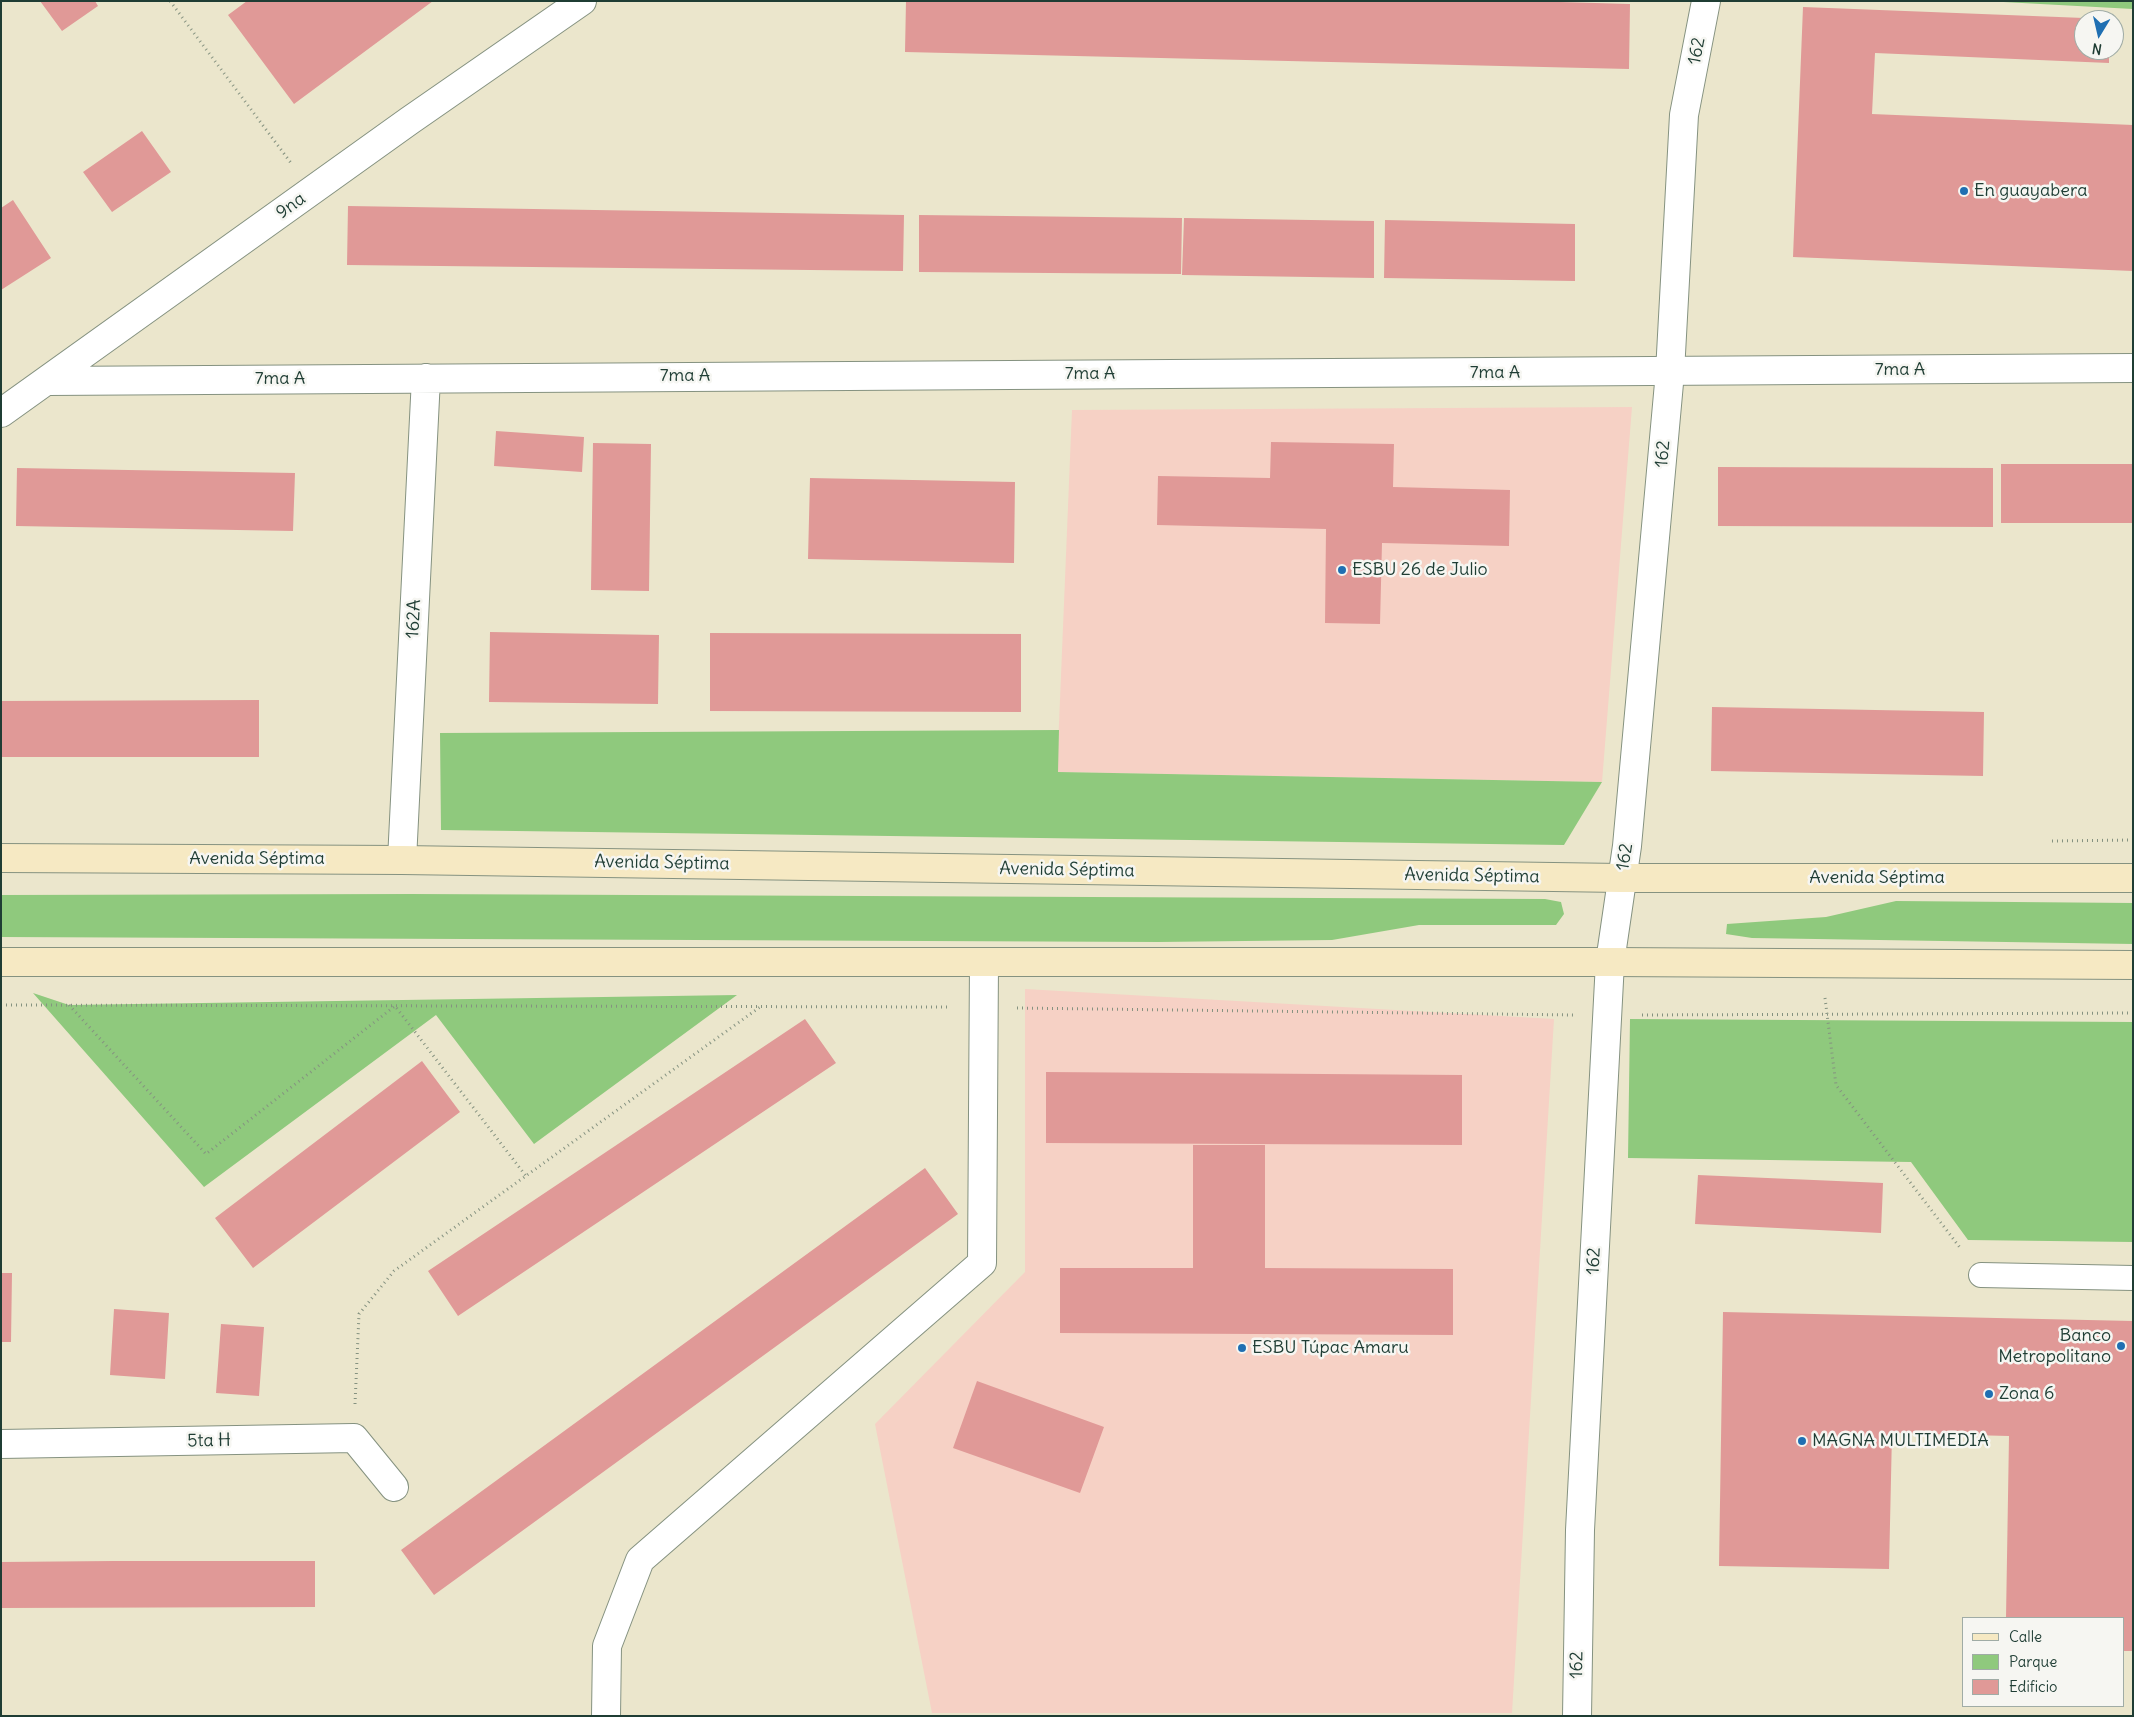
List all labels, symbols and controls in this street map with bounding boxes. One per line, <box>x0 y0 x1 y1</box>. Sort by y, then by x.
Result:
north arrow <box>2074 10 2124 60</box>
street label: 162 <box>1684 35 1710 67</box>
text: N <box>2091 39 2103 58</box>
place label: En guayabera <box>1974 180 2087 202</box>
marker: En guayabera <box>1958 185 1970 197</box>
street label: 9na <box>272 188 310 224</box>
street label: 7ma A <box>1875 359 1925 381</box>
street label: 7ma A <box>1470 362 1520 384</box>
street label: 7ma A <box>1065 363 1115 385</box>
street label: 7ma A <box>660 365 710 387</box>
street label: 7ma A <box>255 368 305 390</box>
street label: 162 <box>1651 439 1675 469</box>
place label: ESBU 26 de Julio <box>1352 559 1488 581</box>
marker: ESBU 26 de Julio <box>1336 564 1348 576</box>
street label: 162A <box>402 599 426 639</box>
street label: 162 <box>1612 842 1638 872</box>
street label: Avenida Séptima <box>189 848 325 870</box>
street label: Avenida Séptima <box>594 851 730 875</box>
street label: Avenida Séptima <box>999 858 1135 882</box>
street label: Avenida Séptima <box>1404 864 1540 888</box>
street label: Avenida Séptima <box>1809 867 1945 889</box>
street label: 162 <box>1582 1247 1606 1275</box>
place label: Banco Metropolitano <box>1998 1325 2111 1368</box>
place label: ESBU Túpac Amaru <box>1252 1337 1409 1359</box>
marker: Banco Metropolitano <box>2115 1340 2127 1352</box>
marker: ESBU Túpac Amaru <box>1236 1342 1248 1354</box>
place label: Zona 6 <box>1999 1383 2054 1405</box>
marker: Zona 6 <box>1983 1388 1995 1400</box>
street label: 5ta H <box>187 1430 231 1452</box>
place label: MAGNA MULTIMEDIA <box>1812 1430 1989 1452</box>
marker: MAGNA MULTIMEDIA <box>1796 1435 1808 1447</box>
legend <box>1962 1617 2124 1707</box>
text: Calle <box>2009 1627 2042 1646</box>
street label: 162 <box>1566 1651 1588 1679</box>
text: Parque <box>2009 1652 2057 1671</box>
text: Edificio <box>2009 1677 2057 1696</box>

